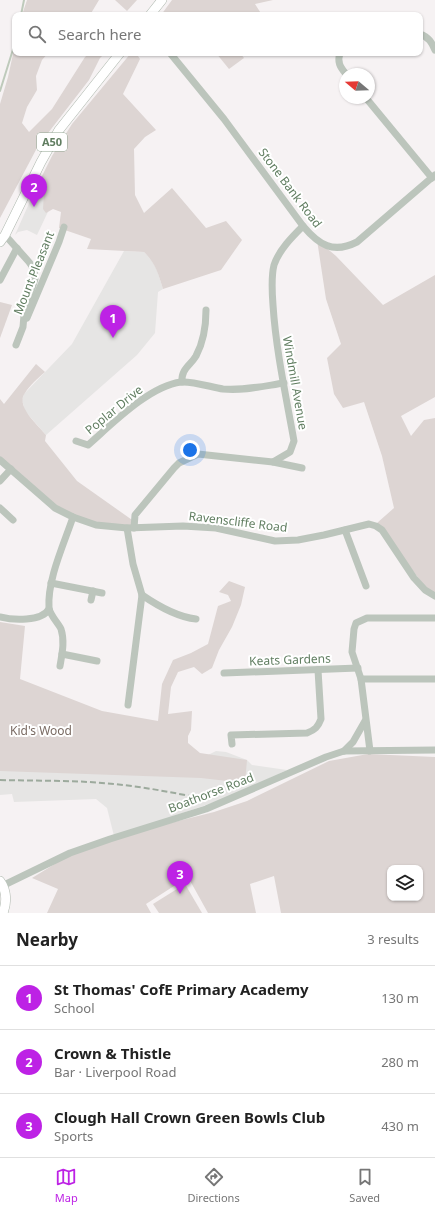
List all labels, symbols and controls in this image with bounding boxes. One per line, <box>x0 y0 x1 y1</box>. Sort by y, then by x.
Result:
search box <box>12 12 423 56</box>
icon: search <box>26 23 48 45</box>
text: Search here <box>58 24 141 44</box>
north arrow <box>339 68 375 104</box>
road number: A50 <box>37 133 67 151</box>
street label: Stone Bank Road <box>255 144 326 231</box>
pin: 2 <box>21 174 47 207</box>
street label: Mount Pleasant <box>9 228 58 317</box>
pin: 1 <box>100 305 126 338</box>
street label: Windmill Avenue <box>279 335 312 431</box>
street label: Poplar Drive <box>81 381 146 438</box>
your location <box>180 440 200 460</box>
street label: Ravenscliffe Road <box>188 507 288 536</box>
street label: Keats Gardens <box>249 650 331 669</box>
park label: Kid's Wood <box>10 722 72 739</box>
street label: Boathorse Road <box>166 768 256 817</box>
pin: 3 <box>167 861 193 894</box>
map controls <box>387 865 423 901</box>
button: layers <box>387 865 423 901</box>
text: Nearby <box>16 928 78 951</box>
text: 3 results <box>367 930 419 948</box>
text: St Thomas' CofE Primary Academy <box>54 979 309 999</box>
text: 1 <box>25 989 33 1007</box>
text: 130 m <box>381 989 419 1007</box>
text: School <box>54 999 95 1017</box>
text: Crown & Thistle <box>54 1043 171 1063</box>
text: 2 <box>25 1053 33 1071</box>
text: 280 m <box>381 1053 419 1071</box>
text: Bar · Liverpool Road <box>54 1063 177 1081</box>
text: Clough Hall Crown Green Bowls Club <box>54 1107 325 1127</box>
text: 3 <box>25 1117 33 1135</box>
text: 430 m <box>381 1117 419 1135</box>
text: Sports <box>54 1127 93 1145</box>
tab: Map <box>55 1166 78 1205</box>
tab: Directions <box>187 1166 240 1205</box>
tab: Saved <box>349 1166 380 1205</box>

